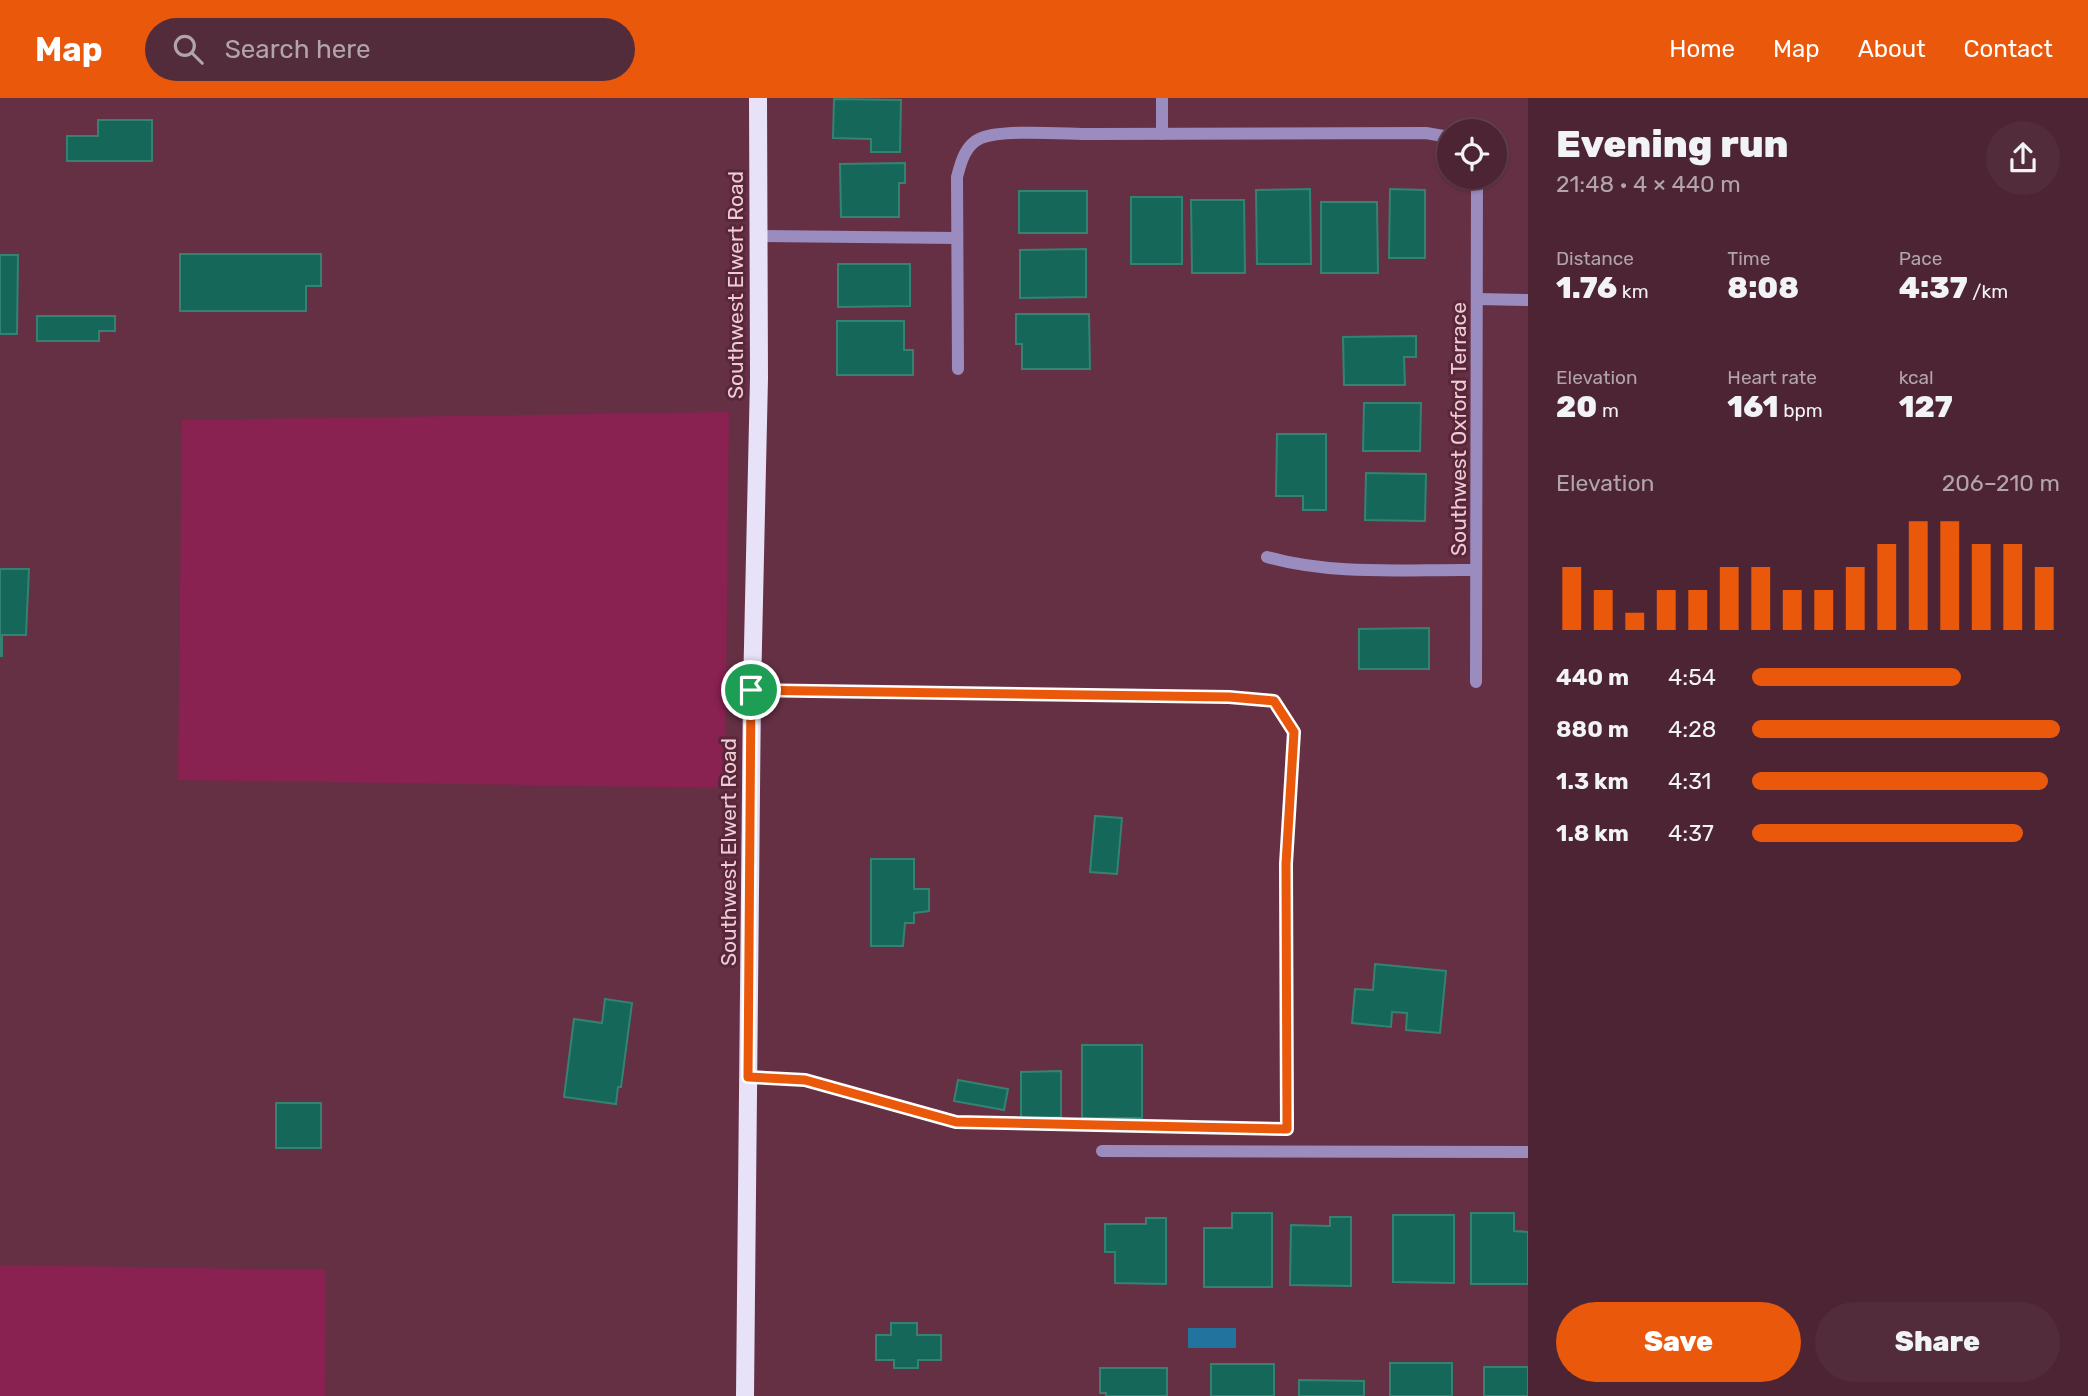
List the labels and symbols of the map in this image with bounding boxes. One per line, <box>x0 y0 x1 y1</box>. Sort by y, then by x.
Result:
street label: Southwest Elwert Road <box>723 171 748 399</box>
street label: Southwest Oxford Terrace <box>1446 302 1471 556</box>
pin <box>721 660 781 720</box>
street label: Southwest Elwert Road <box>716 738 741 966</box>

